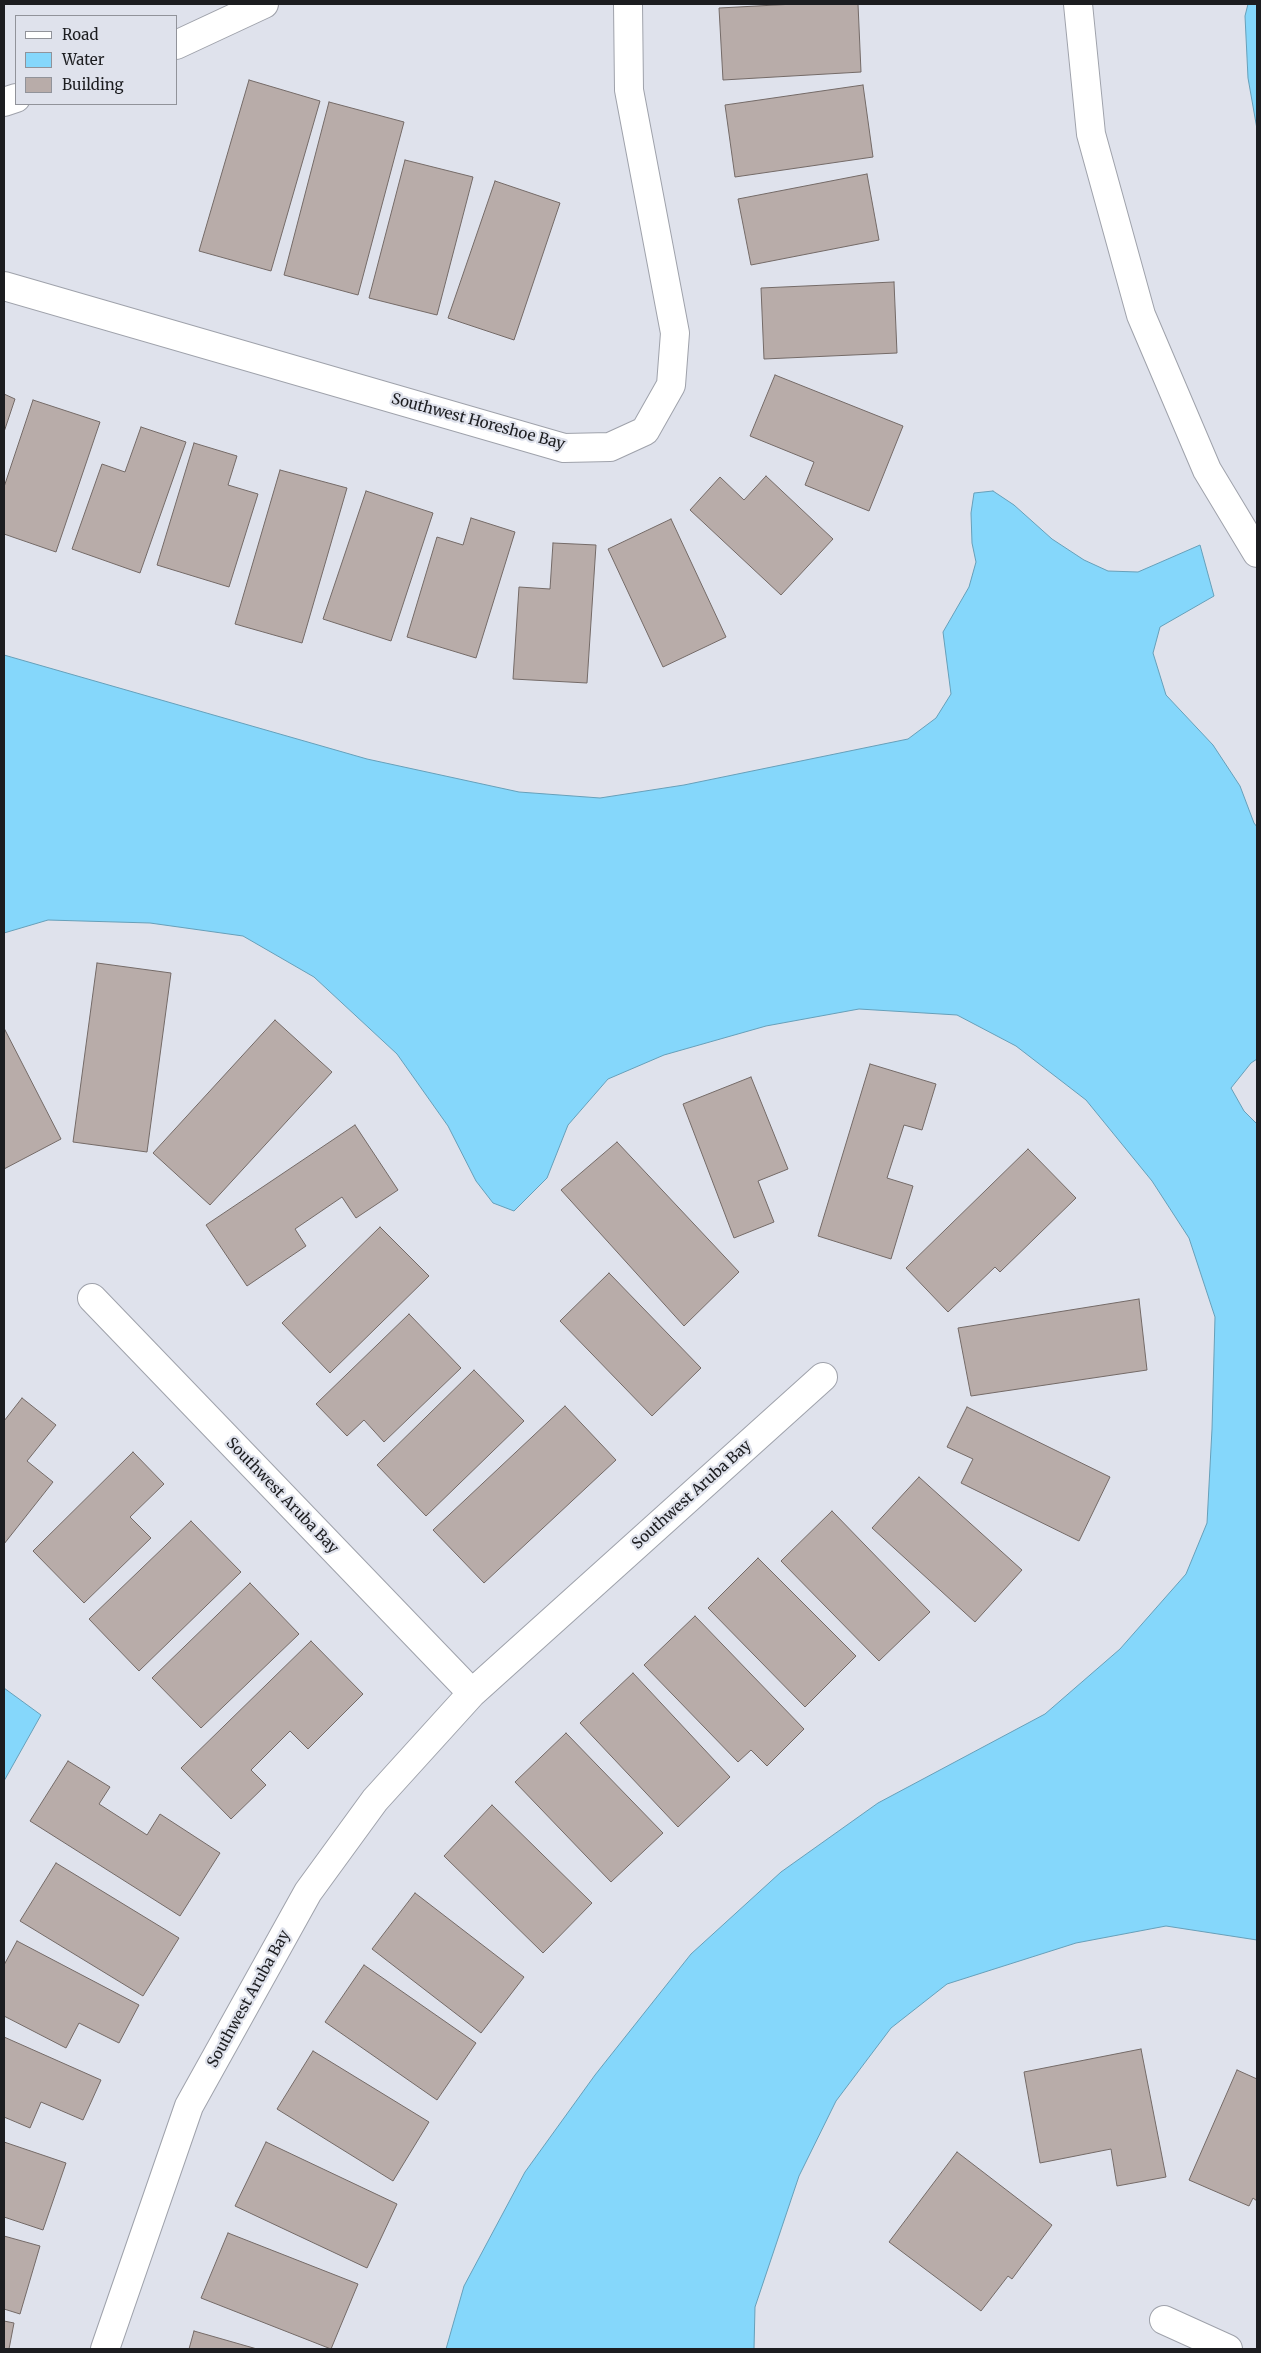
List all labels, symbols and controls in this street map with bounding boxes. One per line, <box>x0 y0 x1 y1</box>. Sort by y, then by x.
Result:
legend <box>15 15 178 105</box>
text: Road <box>62 25 98 44</box>
text: Water <box>62 50 104 69</box>
text: Building <box>62 75 124 94</box>
street label: Southwest Horeshoe Bay <box>389 390 567 454</box>
street label: Southwest Aruba Bay <box>222 1434 342 1558</box>
street label: Southwest Aruba Bay <box>629 1437 755 1553</box>
street label: Southwest Aruba Bay <box>204 1927 294 2071</box>

